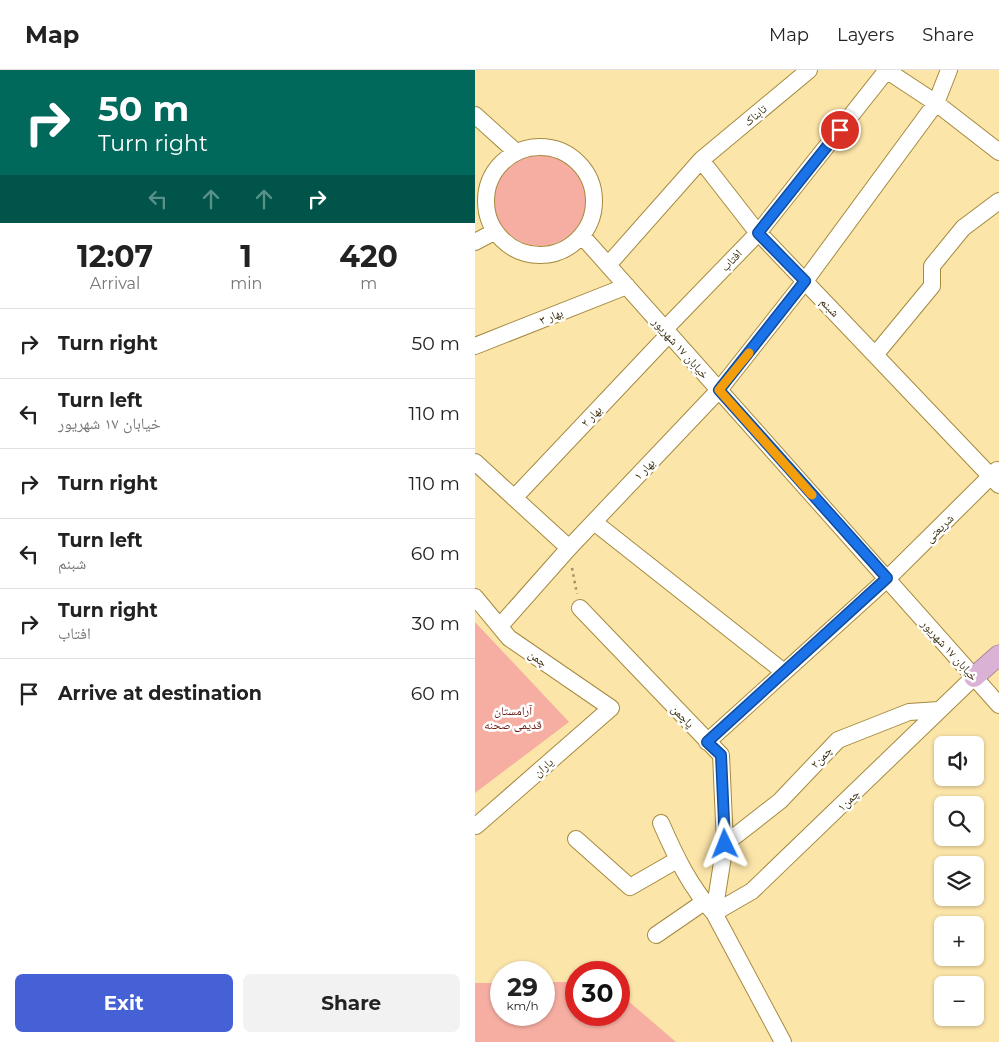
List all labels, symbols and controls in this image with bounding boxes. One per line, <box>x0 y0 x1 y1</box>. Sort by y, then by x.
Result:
text: Map <box>25 20 79 49</box>
text: Map <box>769 24 809 46</box>
text: Layers <box>837 24 894 46</box>
text: Share <box>922 24 974 46</box>
text: 50 m <box>98 87 189 130</box>
icon: right <box>15 90 80 155</box>
street label: تابناک <box>740 101 770 129</box>
pin <box>819 109 861 151</box>
icon: arrive <box>826 116 854 144</box>
text: Turn right <box>98 130 208 157</box>
icon: left <box>144 185 172 213</box>
icon: ahead <box>197 185 225 213</box>
icon: ahead <box>250 185 278 213</box>
icon: right <box>303 185 331 213</box>
text: 12:07 <box>77 238 153 275</box>
text: 1 <box>240 238 252 275</box>
text: 420 <box>339 238 398 275</box>
street label: افتاب <box>717 246 745 274</box>
text: Arrival <box>90 274 140 293</box>
text: min <box>230 274 262 293</box>
text: m <box>360 274 377 293</box>
street label: شبنم <box>817 294 843 321</box>
street label: بهار ۳ <box>537 305 565 328</box>
street label: خیابان ۱۷ شهریور <box>649 314 713 382</box>
icon: right <box>15 330 43 358</box>
text: Turn right <box>58 332 158 355</box>
text: 50 m <box>412 332 460 355</box>
text: Turn left <box>58 389 143 412</box>
icon: left <box>15 400 43 428</box>
text: 110 m <box>409 402 460 425</box>
street label: بهار ۲ <box>577 402 605 430</box>
text: خیابان ۱۷ شهریور <box>58 414 161 433</box>
street label: بهار ۱ <box>630 455 658 483</box>
icon: right <box>15 470 43 498</box>
text: Turn right <box>58 472 158 495</box>
text: 110 m <box>409 472 460 495</box>
street label: شریعتی <box>921 511 957 545</box>
text: Turn left <box>58 529 143 552</box>
icon: left <box>15 540 43 568</box>
text: 60 m <box>411 542 460 565</box>
text: شبنم <box>58 554 86 573</box>
text: Turn right <box>58 599 158 622</box>
icon: right <box>15 610 43 638</box>
text: 30 m <box>412 612 460 635</box>
street label: خیابان ۱۷ شهریور <box>918 616 982 684</box>
text: افتاب <box>58 624 91 643</box>
street label: چمن <box>526 646 551 670</box>
icon: arrive <box>15 680 43 708</box>
text: Arrive at destination <box>58 682 262 705</box>
text: 60 m <box>411 682 460 705</box>
street label: پاچمن <box>668 701 698 731</box>
park label: آرامستان قدیمی صحنه <box>484 703 542 732</box>
map controls <box>934 736 984 1026</box>
button: sound <box>934 736 984 786</box>
street label: چمن۲ <box>807 742 835 771</box>
street label: یاران <box>530 754 556 780</box>
street label: چمن۱ <box>834 786 862 814</box>
button: search <box>934 796 984 846</box>
position arrow <box>698 817 750 869</box>
button: layers <box>934 856 984 906</box>
button: + <box>934 916 984 966</box>
speed limit sign: 30 <box>565 961 630 1026</box>
text: 29 <box>507 972 538 1002</box>
button: Exit <box>15 974 233 1032</box>
button: Share <box>243 974 460 1032</box>
button: − <box>934 976 984 1026</box>
text: km/h <box>506 998 539 1013</box>

